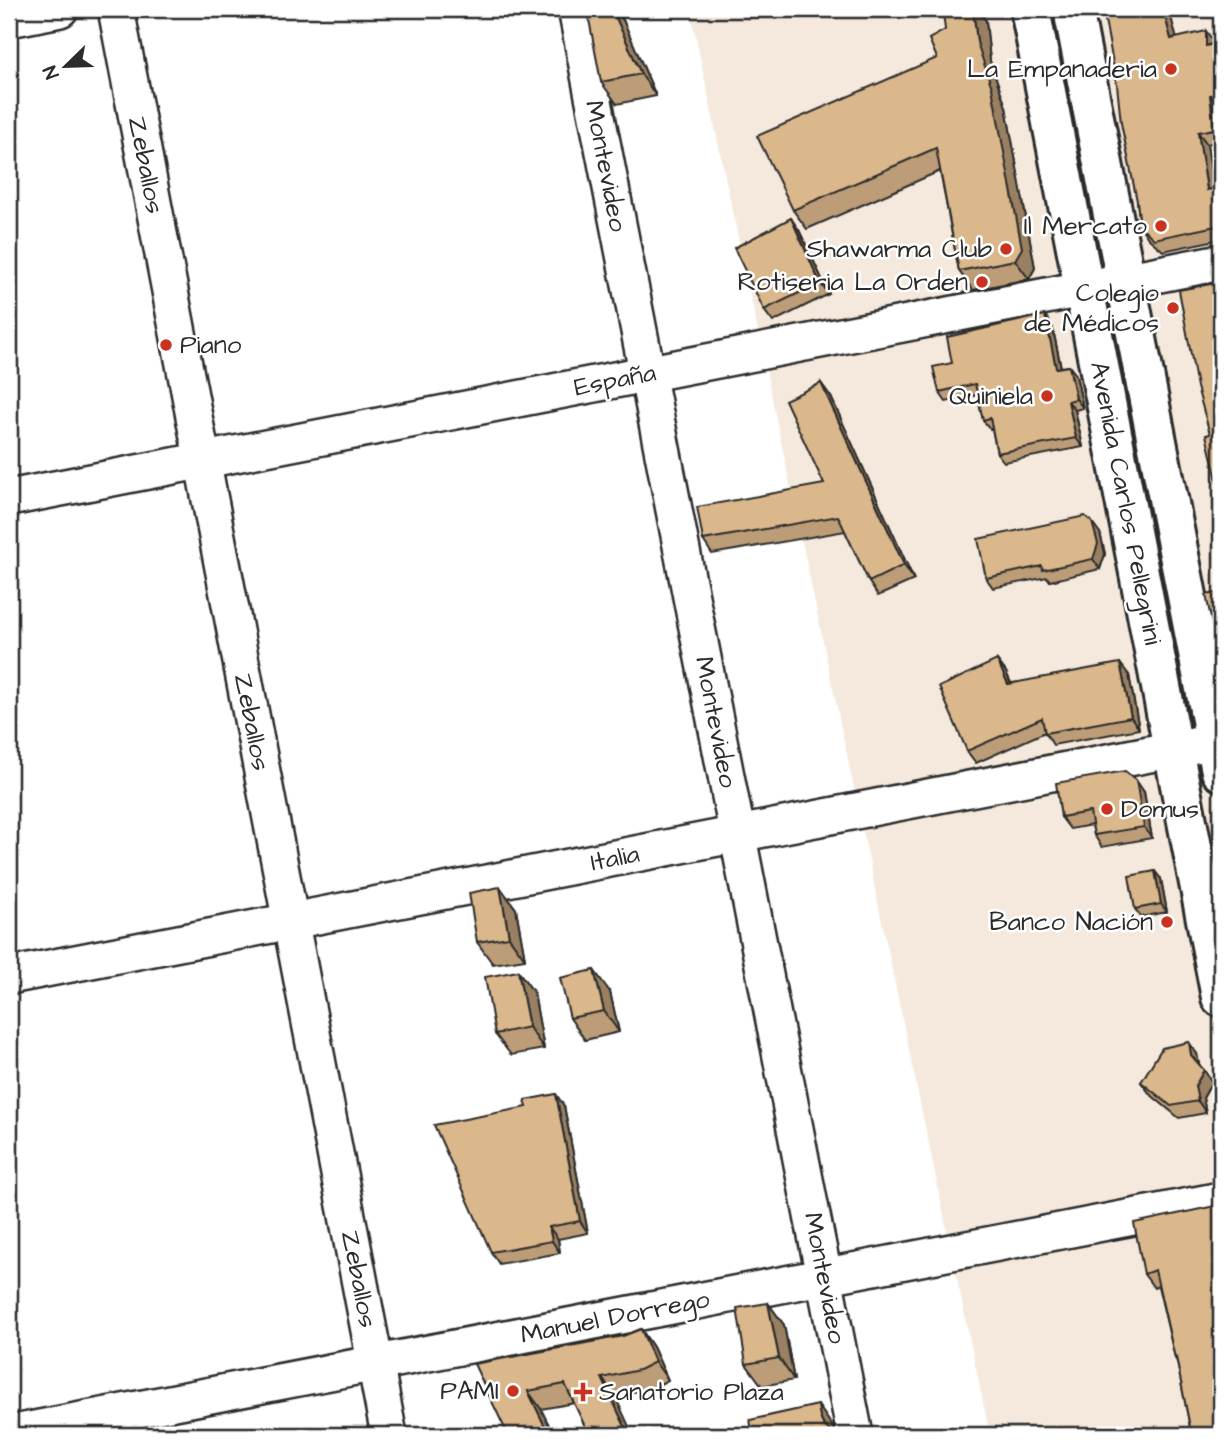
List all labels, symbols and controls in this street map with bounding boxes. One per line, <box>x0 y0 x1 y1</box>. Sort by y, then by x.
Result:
north arrow <box>32 32 102 102</box>
place label: La Empanaderia <box>967 51 1157 87</box>
text: N <box>37 61 66 83</box>
marker: La Empanaderia <box>1163 61 1179 77</box>
street label: Montevideo <box>576 97 636 235</box>
street label: Zeballos <box>119 113 173 217</box>
place label: Il Mercato <box>1024 208 1147 244</box>
marker: Il Mercato <box>1153 218 1169 234</box>
place label: Shawarma Club <box>806 231 992 267</box>
marker: Shawarma Club <box>998 241 1014 257</box>
place label: Rotiseria La Orden <box>738 264 968 300</box>
marker: Rotiseria La Orden <box>974 274 990 290</box>
place label: Colegio de Médicos <box>1024 275 1159 341</box>
marker: Colegio de Médicos <box>1165 300 1181 316</box>
place label: Piano <box>180 327 242 363</box>
marker: Piano <box>158 337 174 353</box>
street label: España <box>571 354 659 406</box>
street label: Avenida Carlos Pellegrini <box>1079 358 1171 648</box>
place label: Quiniela <box>949 378 1033 414</box>
marker: Quiniela <box>1039 388 1055 404</box>
street label: Montevideo <box>686 653 746 791</box>
street label: Zeballos <box>225 670 279 774</box>
place label: Domus <box>1121 791 1199 827</box>
marker: Domus <box>1099 801 1115 817</box>
street label: Italia <box>588 836 642 880</box>
place label: Banco Nación <box>989 904 1153 940</box>
marker: Banco Nación <box>1159 914 1175 930</box>
street label: Montevideo <box>795 1209 855 1347</box>
street label: Zeballos <box>332 1227 386 1331</box>
street label: Manuel Dorrego <box>517 1281 713 1355</box>
place label: PAMI <box>440 1373 499 1409</box>
place label: Sanatorio Plaza <box>599 1374 784 1410</box>
marker: Sanatorio Plaza <box>573 1382 593 1402</box>
marker: PAMI <box>505 1383 521 1399</box>

